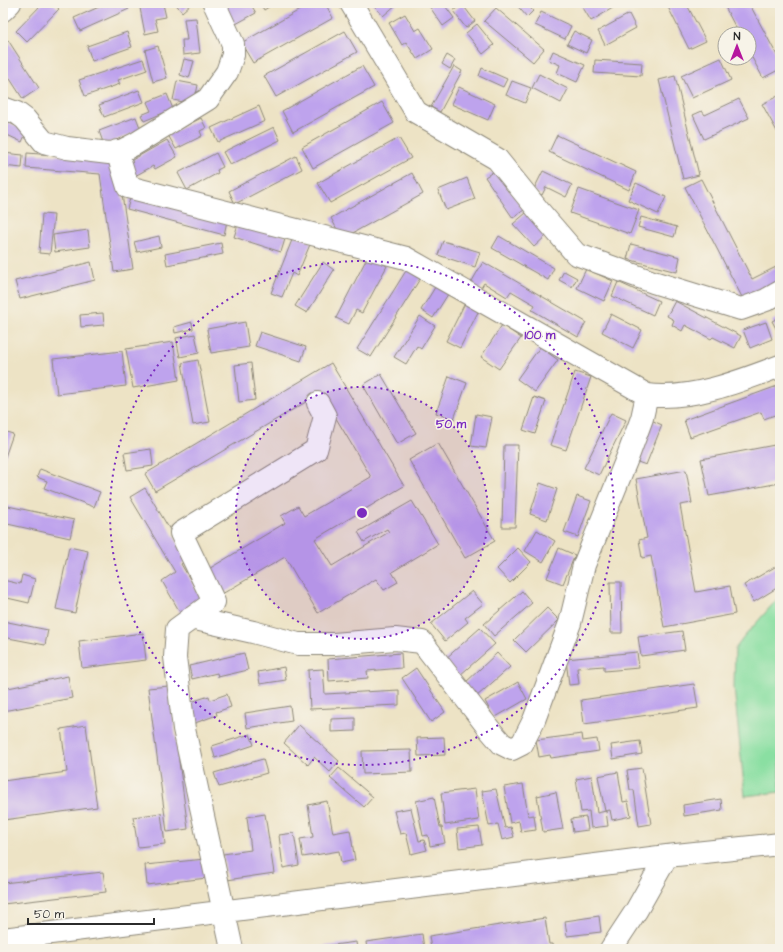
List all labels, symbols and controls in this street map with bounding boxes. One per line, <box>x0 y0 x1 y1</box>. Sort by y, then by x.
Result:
north arrow <box>717 26 757 66</box>
text: N <box>734 29 741 44</box>
text: 100 m <box>525 327 556 344</box>
text: 50 m <box>436 416 467 433</box>
centre of rings <box>355 506 369 520</box>
scale bar <box>28 900 154 926</box>
text: 50 m <box>34 906 65 923</box>

